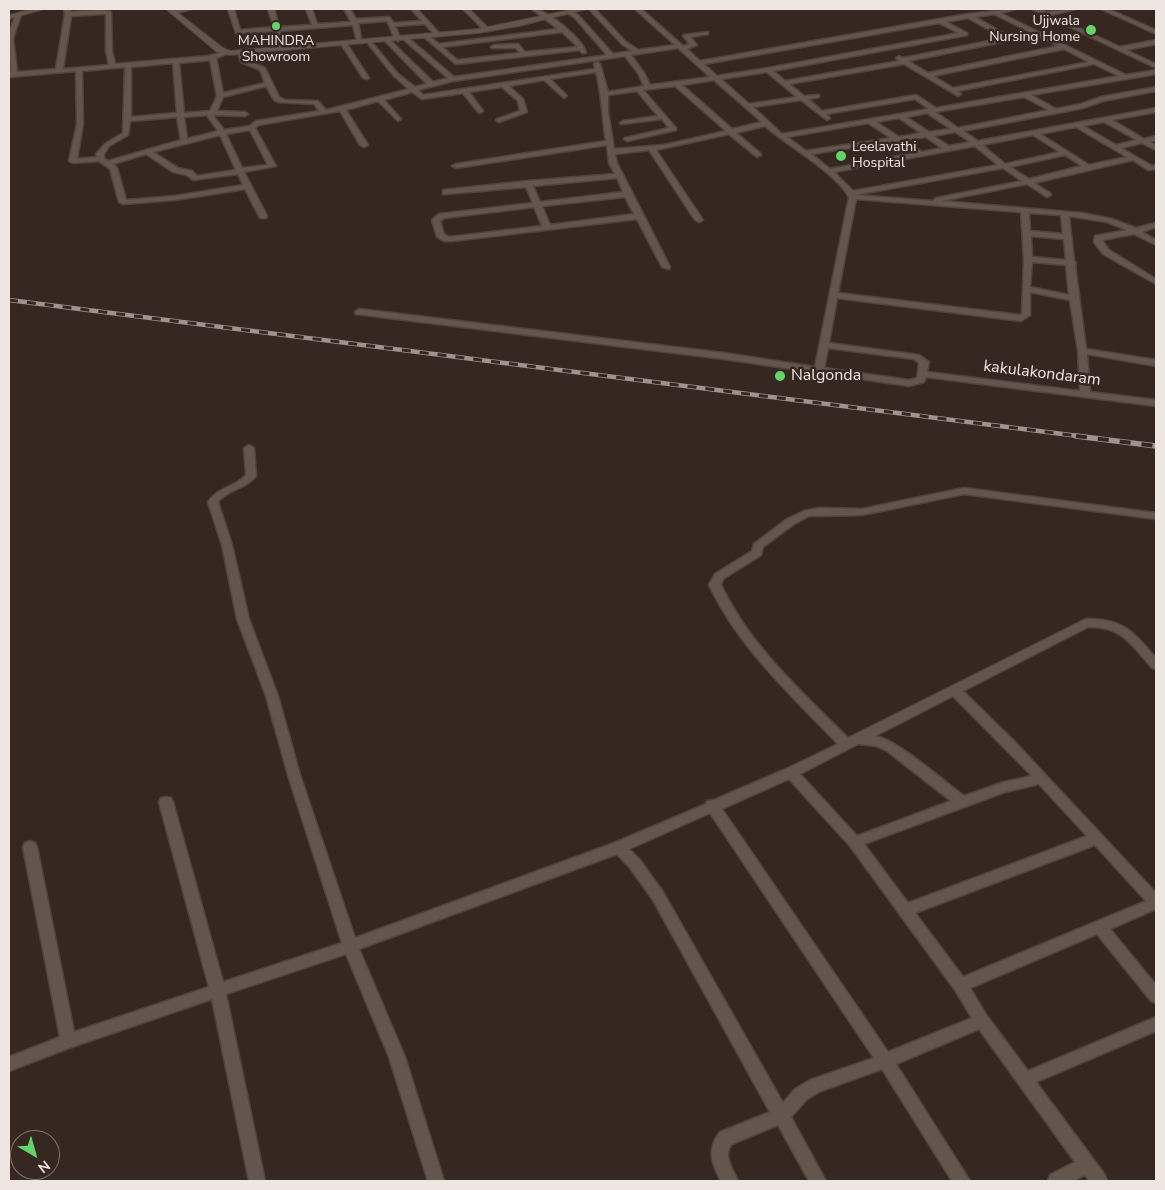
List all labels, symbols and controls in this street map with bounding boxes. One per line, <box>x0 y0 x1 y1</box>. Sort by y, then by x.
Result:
place label: Ujjwala Nursing Home <box>989 14 1080 46</box>
marker: MAHINDRA Showroom <box>270 20 282 32</box>
marker: Ujjwala Nursing Home <box>1084 23 1098 37</box>
place label: MAHINDRA Showroom <box>238 34 314 66</box>
place label: Leelavathi Hospital <box>852 140 917 172</box>
marker: Leelavathi Hospital <box>834 149 848 163</box>
street label: kakulakondaram <box>982 357 1102 391</box>
place label: Nalgonda <box>791 366 861 386</box>
marker: Nalgonda <box>773 369 787 383</box>
north arrow <box>10 1130 60 1180</box>
text: N <box>34 1156 54 1177</box>

